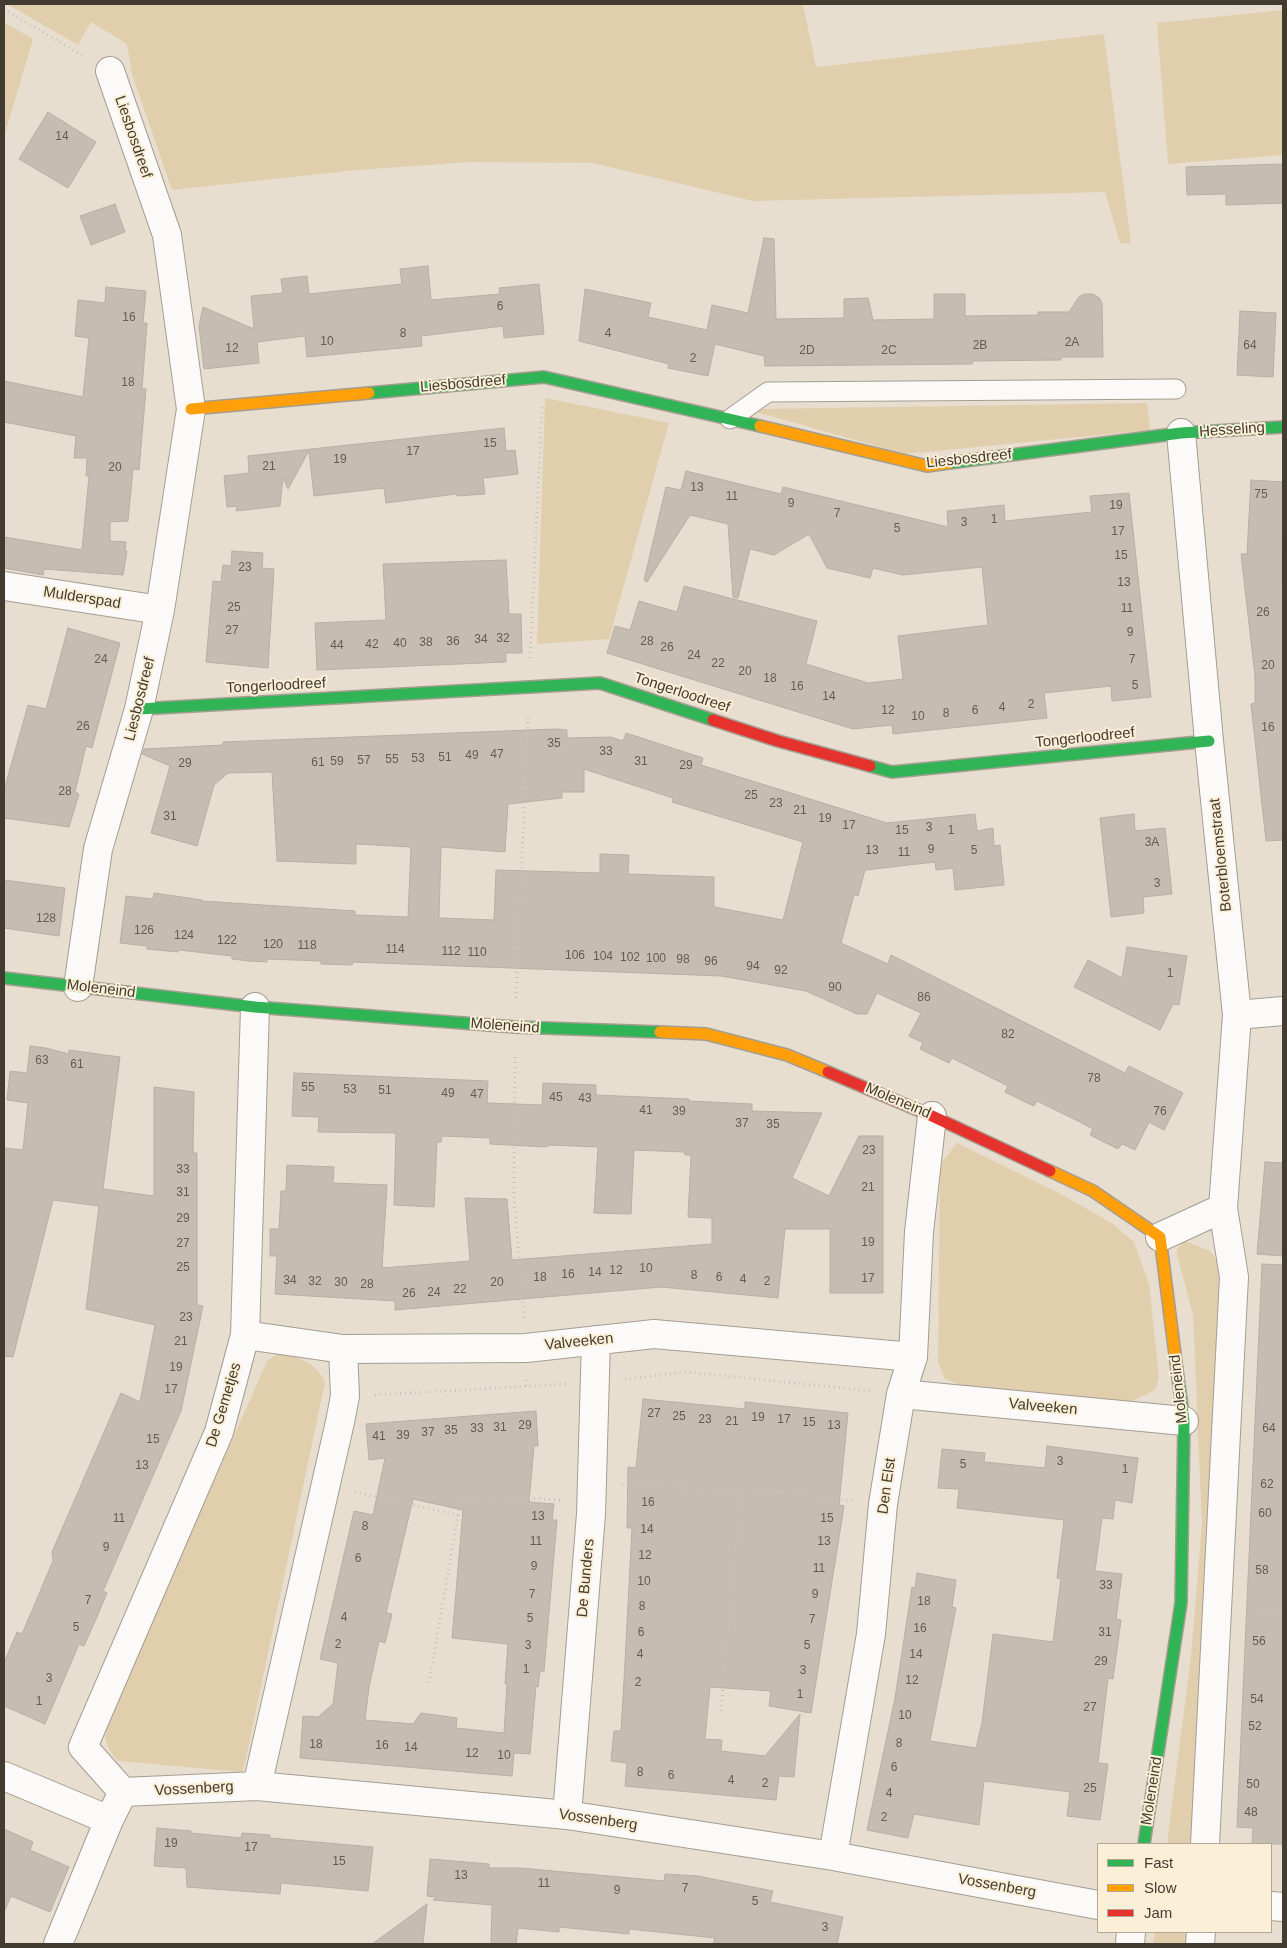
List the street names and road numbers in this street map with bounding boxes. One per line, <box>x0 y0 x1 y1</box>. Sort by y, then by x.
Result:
street label: Liesbosdreef <box>111 93 155 181</box>
street label: Liesbosdreef <box>419 371 507 397</box>
street label: Hesseling <box>1199 419 1265 441</box>
street label: Liesbosdreef <box>925 446 1013 472</box>
street label: Mulderspad <box>42 583 122 613</box>
street label: Liesbosdreef <box>121 655 159 743</box>
street label: Tongerloodreef <box>632 669 732 717</box>
street label: Tongerloodreef <box>226 674 326 698</box>
street label: Tongerloodreef <box>1034 724 1136 752</box>
street label: Boterbloemstraat <box>1206 797 1236 913</box>
street label: Moleneind <box>66 976 136 1002</box>
street label: Moleneind <box>470 1015 540 1037</box>
street label: Moleneind <box>863 1079 933 1123</box>
street label: Valveeken <box>544 1329 614 1355</box>
street label: Moleneind <box>1166 1354 1192 1424</box>
street label: De Gemetjes <box>203 1361 245 1449</box>
street label: Valveeken <box>1008 1395 1078 1419</box>
street label: Den Elst <box>874 1457 900 1515</box>
street label: De Bunders <box>574 1538 598 1618</box>
street label: Moleneind <box>1138 1755 1166 1827</box>
street label: Vossenberg <box>154 1778 234 1800</box>
street label: Vossenberg <box>558 1806 638 1834</box>
street label: Vossenberg <box>956 1870 1038 1902</box>

